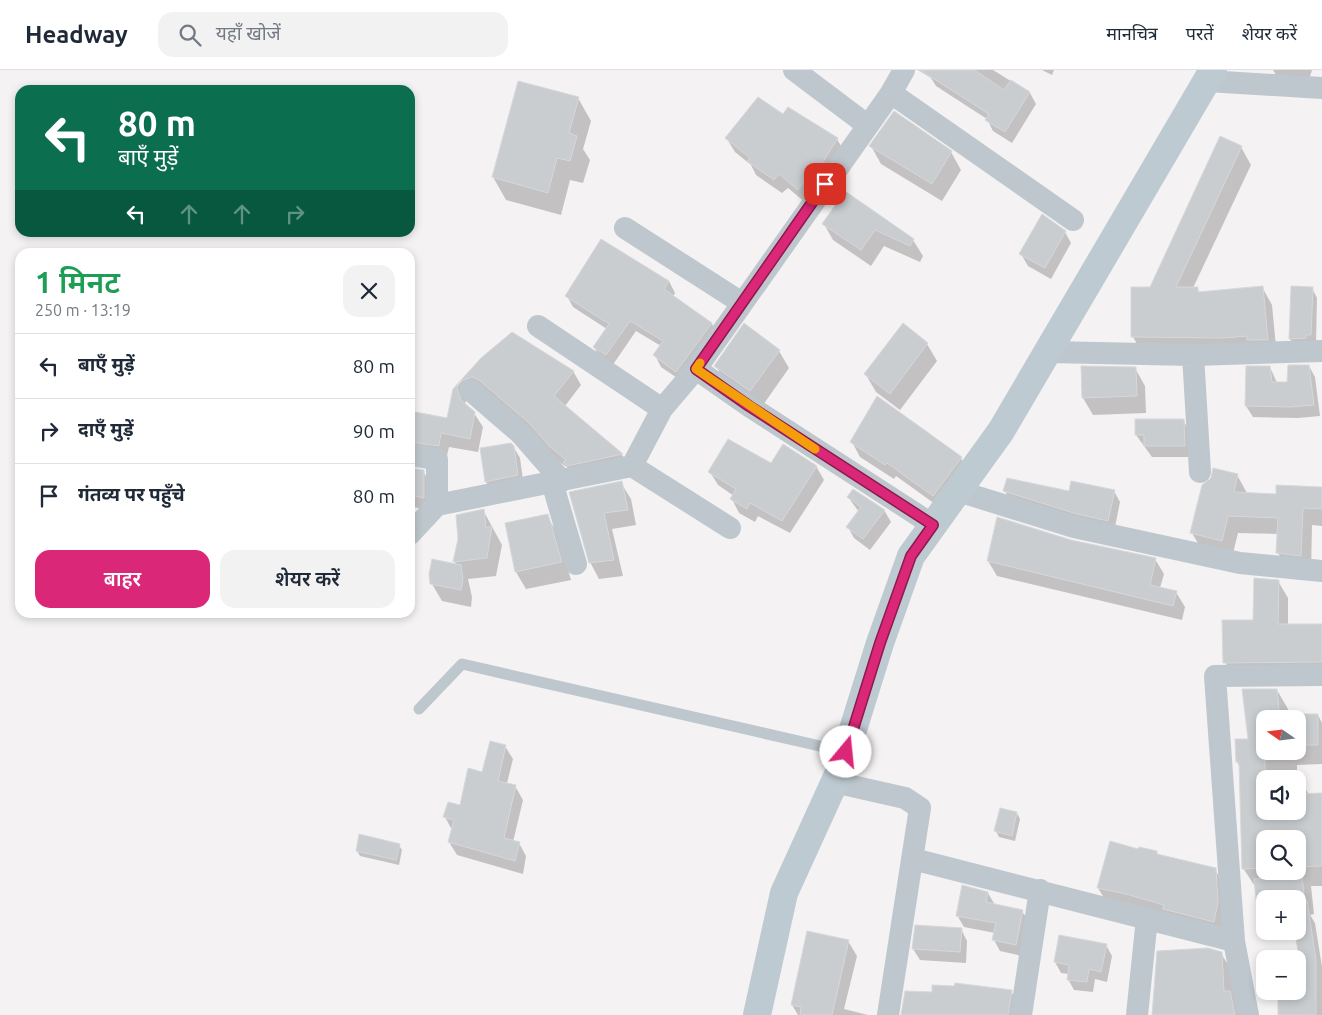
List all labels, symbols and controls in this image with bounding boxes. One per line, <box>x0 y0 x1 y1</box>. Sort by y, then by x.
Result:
search box <box>158 12 508 57</box>
text: Headway <box>25 21 128 48</box>
icon: search <box>176 21 204 49</box>
text: यहाँ खोजें <box>216 22 281 44</box>
text: मानचित्र <box>1106 23 1158 43</box>
text: परतें <box>1186 23 1214 43</box>
text: शेयर करें <box>1242 23 1297 43</box>
text: 80 m <box>118 103 196 143</box>
icon: left <box>35 105 100 170</box>
text: बाएँ मुड़ें <box>118 144 178 169</box>
pin <box>804 163 846 205</box>
icon: arrive <box>811 170 839 198</box>
icon: left <box>122 200 150 228</box>
icon: ahead <box>175 200 203 228</box>
icon: ahead <box>228 200 256 228</box>
icon: right <box>281 200 309 228</box>
text: 1 मिनट <box>35 265 120 299</box>
button: close <box>343 265 395 317</box>
text: 250 m · 13:19 <box>35 301 131 319</box>
icon: left <box>35 352 63 380</box>
text: बाएँ मुड़ें <box>78 353 135 375</box>
text: 80 m <box>353 355 395 377</box>
icon: right <box>35 417 63 445</box>
text: दाएँ मुड़ें <box>78 418 134 440</box>
text: 90 m <box>353 420 395 442</box>
icon: arrive <box>35 482 63 510</box>
text: गंतव्य पर पहुँचे <box>78 483 185 505</box>
text: 80 m <box>353 485 395 507</box>
button: बाहर <box>35 550 210 608</box>
button: शेयर करें <box>220 550 395 608</box>
north arrow <box>1256 710 1306 760</box>
map controls <box>1256 710 1306 1000</box>
position arrow <box>819 725 871 777</box>
button: sound <box>1256 770 1306 820</box>
button: search <box>1256 830 1306 880</box>
button: + <box>1256 890 1306 940</box>
button: − <box>1256 950 1306 1000</box>

